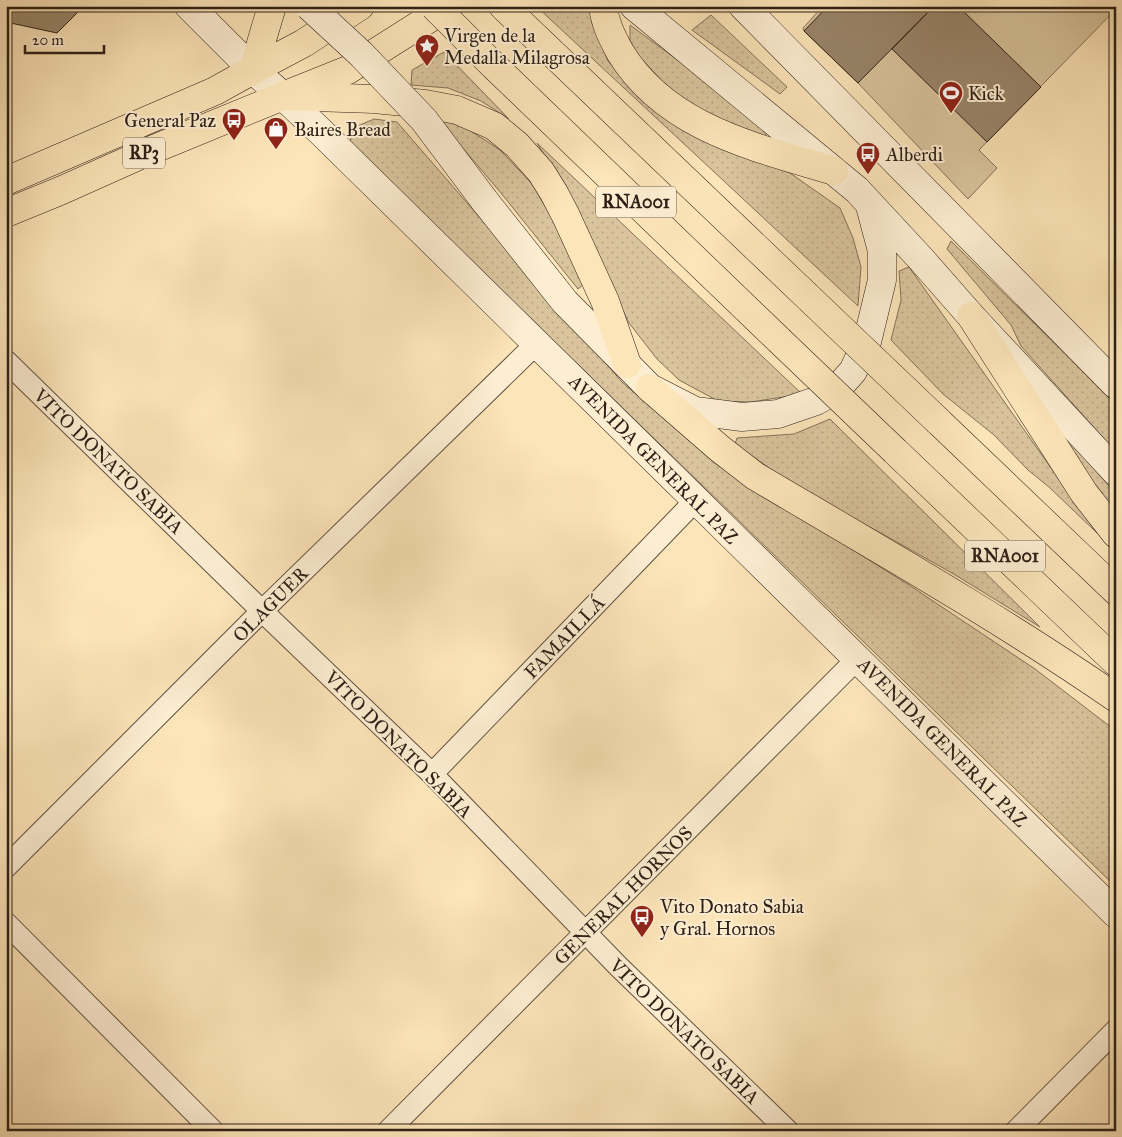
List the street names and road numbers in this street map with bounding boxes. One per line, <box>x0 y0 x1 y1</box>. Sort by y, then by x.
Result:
road number: RP3 <box>123 138 165 168</box>
road number: RNA001 <box>596 186 676 218</box>
street label: AVENIDA GENERAL PAZ <box>563 369 743 549</box>
street label: VITO DONATO SABIA <box>28 383 188 539</box>
road number: RNA001 <box>965 540 1045 572</box>
street label: OLAGUER <box>228 561 313 647</box>
street label: FAMAILLÁ <box>518 590 610 684</box>
street label: AVENIDA GENERAL PAZ <box>852 652 1032 832</box>
street label: VITO DONATO SABIA <box>319 665 477 823</box>
street label: GENERAL HORNOS <box>549 821 698 970</box>
street label: VITO DONATO SABIA <box>604 953 764 1109</box>

